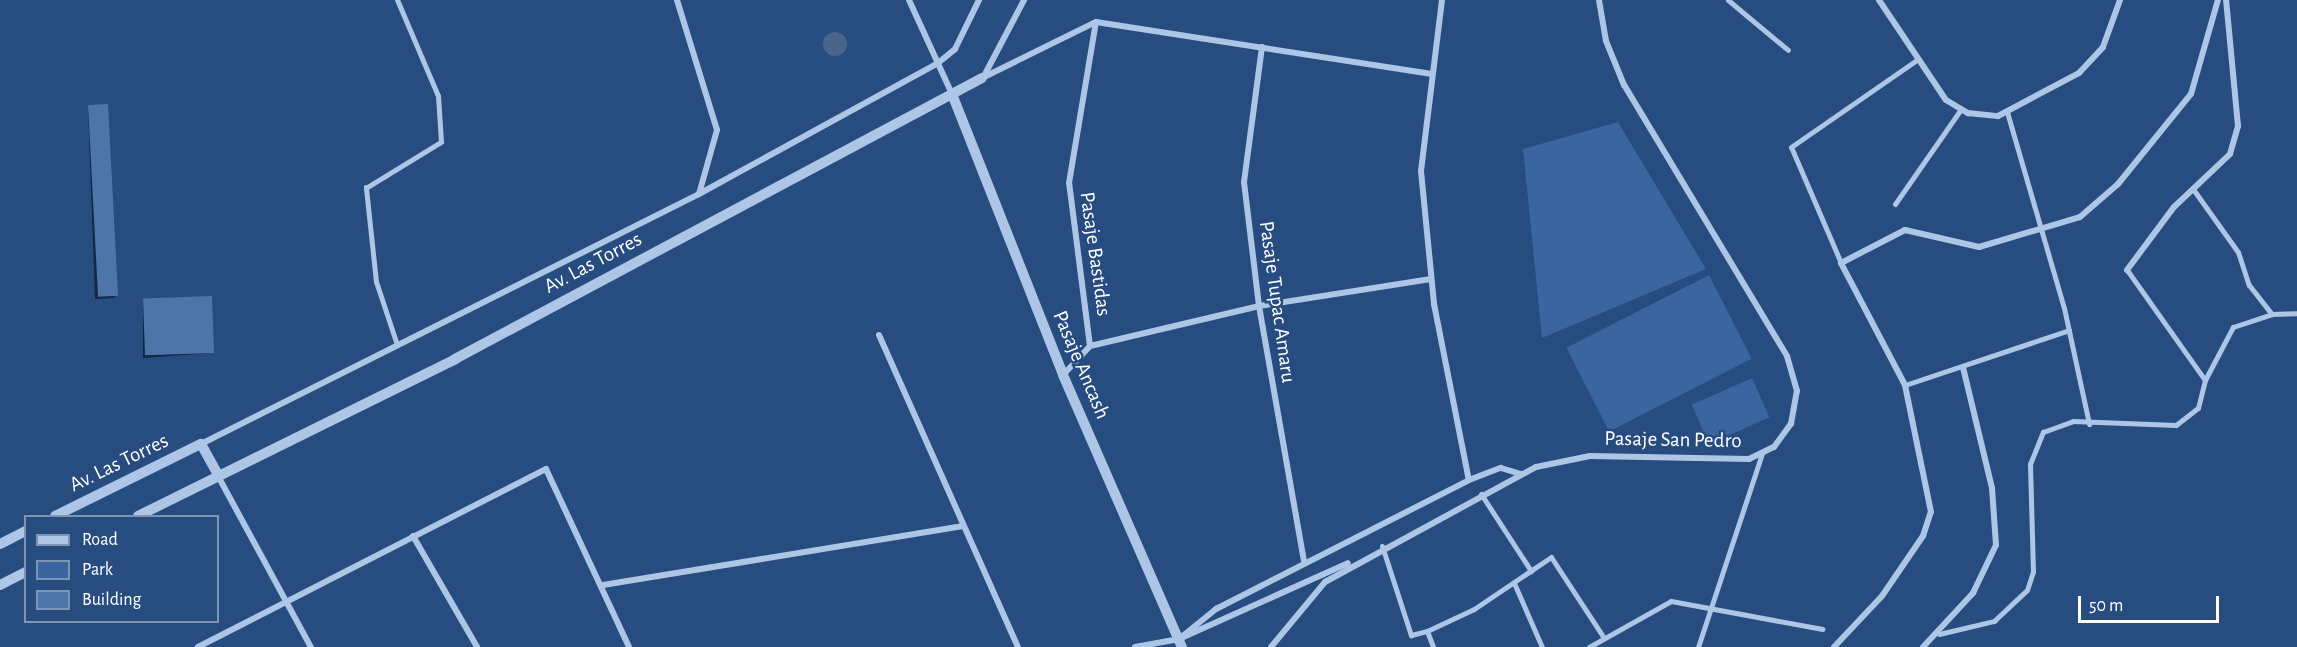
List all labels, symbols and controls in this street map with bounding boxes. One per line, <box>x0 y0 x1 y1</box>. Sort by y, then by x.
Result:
street label: Pasaje Bastidas <box>1074 190 1116 318</box>
street label: Pasaje Tupac Amaru <box>1253 219 1301 385</box>
street label: Av. Las Torres <box>540 227 646 299</box>
street label: Pasaje Ancash <box>1047 307 1115 423</box>
street label: Pasaje San Pedro <box>1604 426 1742 454</box>
street label: Av. Las Torres <box>65 428 173 498</box>
legend <box>24 515 219 623</box>
text: Road <box>82 531 118 549</box>
text: Park <box>82 561 113 579</box>
scale bar <box>2081 584 2222 622</box>
text: Building <box>82 591 141 609</box>
text: 50 m <box>2089 597 2123 615</box>

